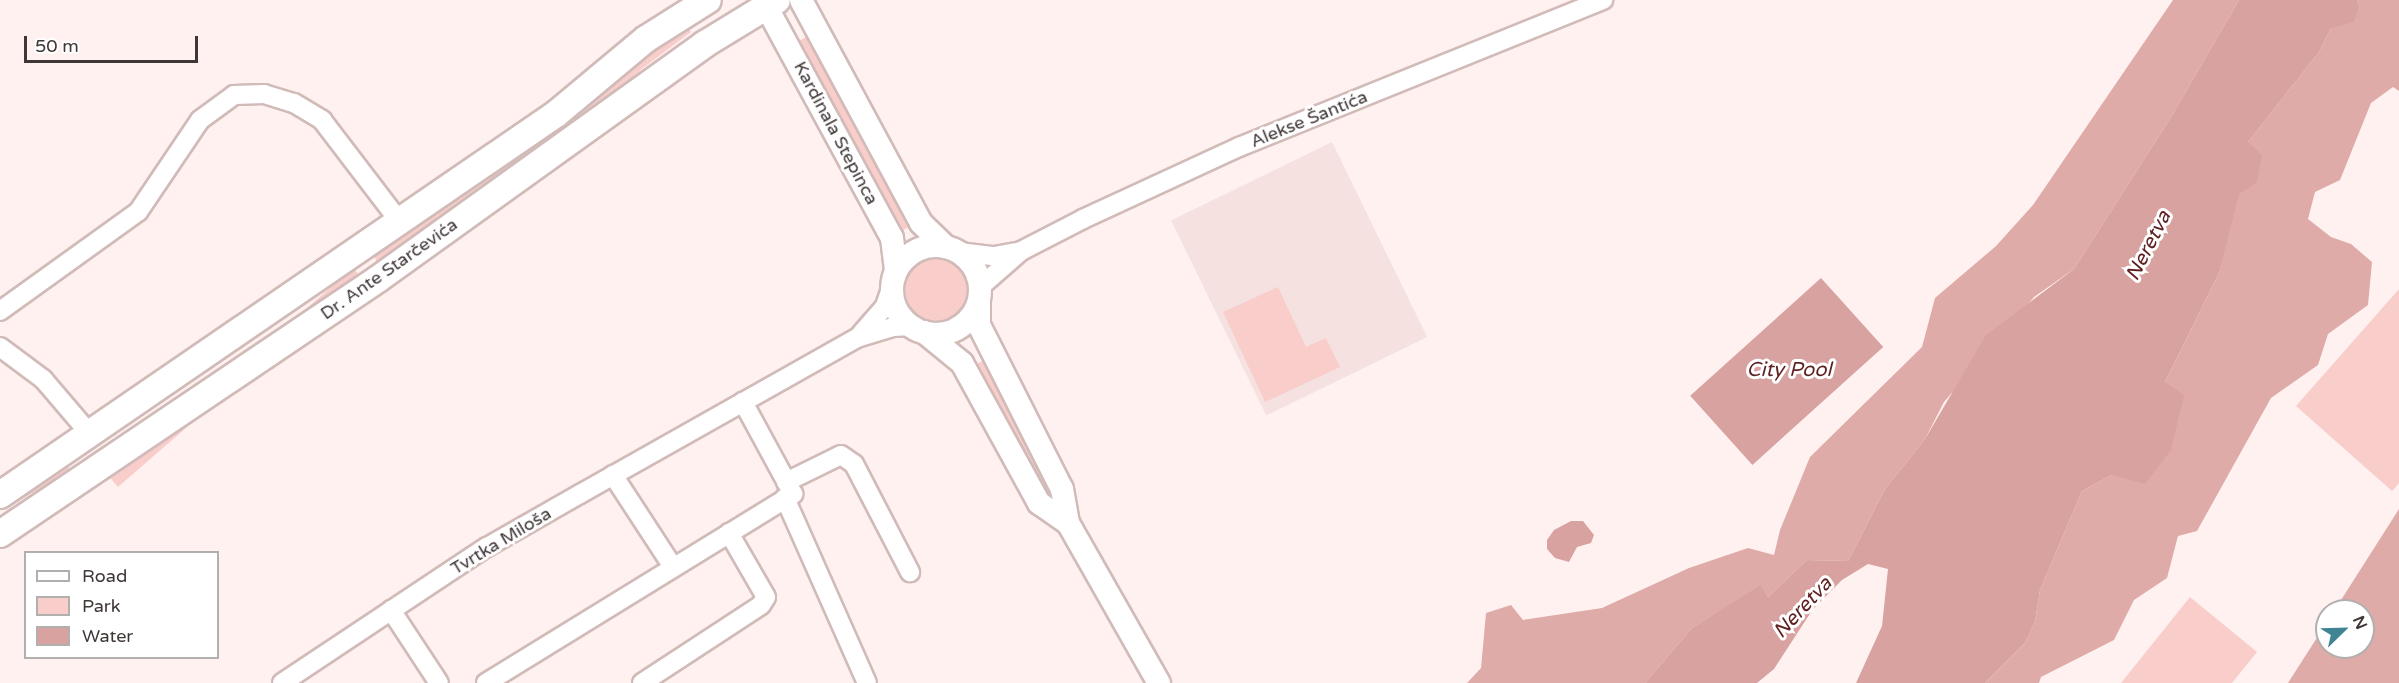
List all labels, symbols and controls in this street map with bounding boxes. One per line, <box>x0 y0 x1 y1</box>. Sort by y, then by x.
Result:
scale bar <box>27 24 201 62</box>
text: 50 m <box>35 35 79 57</box>
street label: Kardinala Stepinca <box>789 58 883 208</box>
street label: Alekse Šantića <box>1247 86 1371 152</box>
water label: Neretva <box>2121 207 2177 285</box>
street label: Dr. Ante Starčevića <box>316 214 462 324</box>
water label: City Pool <box>1747 358 1831 382</box>
street label: Tvrtka Miloša <box>447 503 555 579</box>
legend <box>24 551 219 659</box>
text: Road <box>82 565 127 587</box>
water label: Neretva <box>1769 572 1837 644</box>
text: Park <box>82 595 120 617</box>
north arrow <box>2315 599 2375 659</box>
text: N <box>2348 613 2371 633</box>
text: Water <box>82 625 133 647</box>

